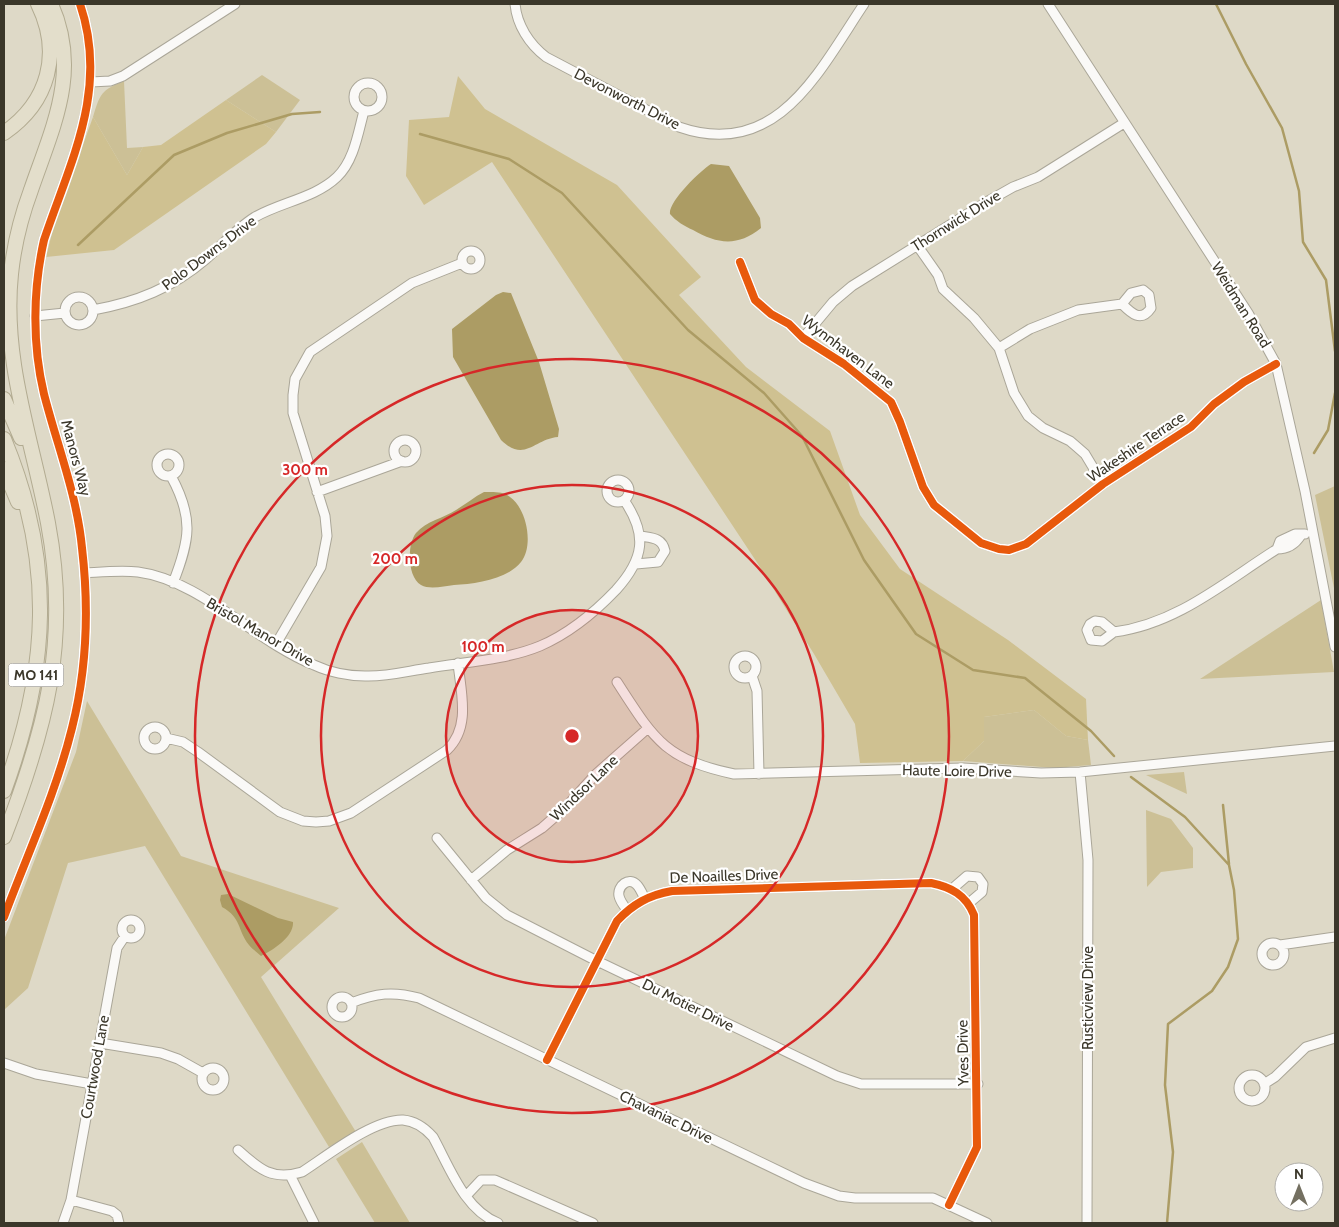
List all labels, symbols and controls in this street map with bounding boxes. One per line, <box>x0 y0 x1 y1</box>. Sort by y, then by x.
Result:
street label: Devonworth Drive <box>571 65 683 134</box>
street label: Thornwick Drive <box>908 186 1004 256</box>
street label: Polo Downs Drive <box>158 212 260 294</box>
street label: Weidman Road <box>1208 259 1274 351</box>
street label: Wynnhaven Lane <box>798 311 898 393</box>
street label: Wakeshire Terrace <box>1084 408 1188 486</box>
street label: Manors Way <box>57 418 95 499</box>
text: 300 m <box>282 461 328 479</box>
text: 200 m <box>372 550 418 568</box>
street label: Bristol Manor Drive <box>203 594 317 670</box>
text: 100 m <box>461 638 505 656</box>
road number: MO 141 <box>8 664 64 686</box>
centre of rings <box>563 727 581 745</box>
street label: Windsor Lane <box>546 751 622 825</box>
street label: Haute Loire Drive <box>902 761 1012 781</box>
street label: De Noailles Drive <box>669 865 779 887</box>
street label: Rusticview Drive <box>1079 946 1097 1050</box>
street label: Du Motier Drive <box>639 975 737 1035</box>
street label: Courtwood Lane <box>77 1014 113 1120</box>
street label: Yves Drive <box>953 1020 973 1087</box>
street label: Chavaniac Drive <box>616 1087 716 1147</box>
north arrow <box>1274 1162 1324 1212</box>
text: N <box>1294 1165 1304 1183</box>

